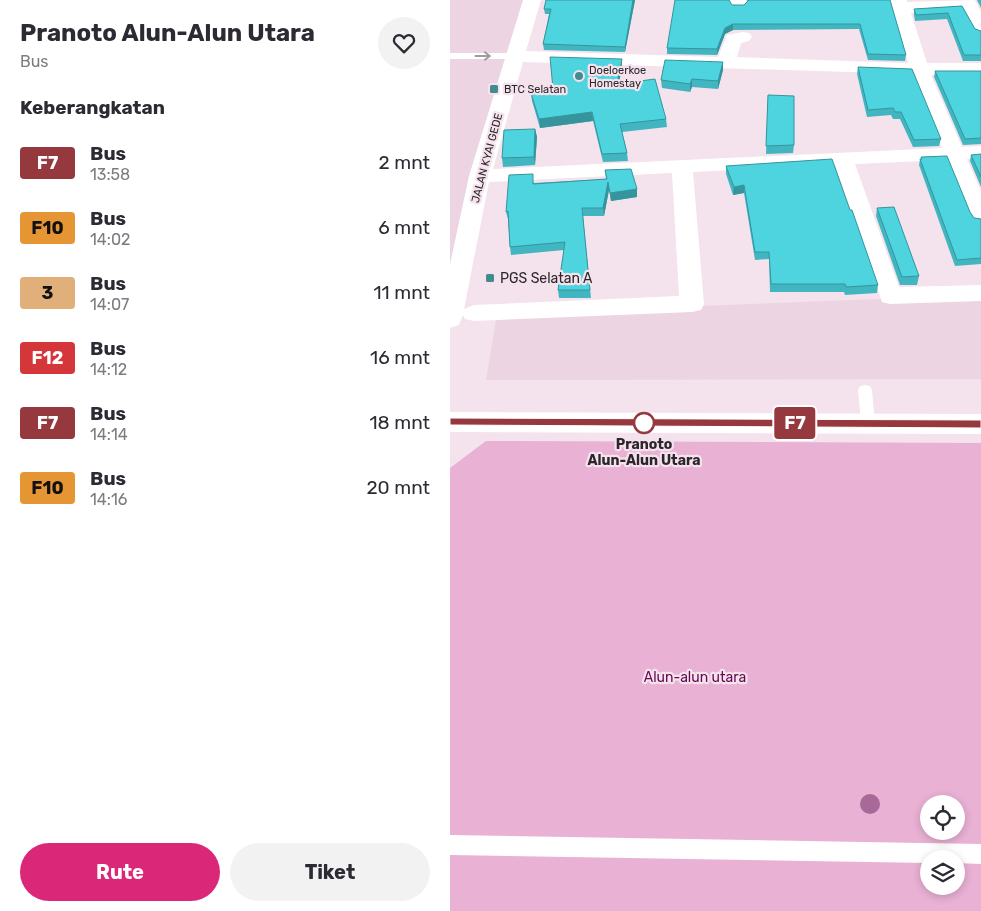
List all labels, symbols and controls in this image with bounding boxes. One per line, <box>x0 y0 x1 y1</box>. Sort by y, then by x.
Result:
button: heart <box>378 17 430 69</box>
text: Pranoto Alun-Alun Utara <box>20 19 315 47</box>
one-way arrow <box>474 51 490 61</box>
text: Bus <box>20 52 48 71</box>
place label: Doeloerkoe Homestay <box>589 64 646 90</box>
marker: Doeloerkoe Homestay <box>573 70 585 82</box>
marker: BTC Selatan <box>488 83 500 95</box>
place label: BTC Selatan <box>504 83 566 96</box>
text: Keberangkatan <box>20 96 165 119</box>
street label: JALAN KYAI GEDE <box>469 111 505 204</box>
text: Bus <box>90 142 126 165</box>
text: 2 mnt <box>378 151 430 174</box>
text: F7 <box>37 152 58 174</box>
text: 13:58 <box>90 165 130 184</box>
text: Bus <box>90 207 126 230</box>
text: 6 mnt <box>378 216 430 239</box>
text: F10 <box>31 217 64 239</box>
text: 14:02 <box>90 230 130 249</box>
place label: PGS Selatan A <box>500 270 593 287</box>
text: Bus <box>90 272 126 295</box>
marker: PGS Selatan A <box>484 272 496 284</box>
text: 11 mnt <box>373 281 430 304</box>
text: 3 <box>42 282 53 304</box>
text: 14:07 <box>90 295 129 314</box>
text: Bus <box>90 337 126 360</box>
text: 16 mnt <box>370 346 430 369</box>
text: F12 <box>32 347 63 369</box>
text: 14:12 <box>90 360 127 379</box>
text: Bus <box>90 402 126 425</box>
line badge: F7 <box>772 407 818 439</box>
text: 18 mnt <box>369 411 430 434</box>
text: F7 <box>37 412 58 434</box>
marker: Pranoto Alun-Alun Utara <box>633 412 655 434</box>
text: F7 <box>784 412 806 434</box>
text: 14:14 <box>90 425 128 444</box>
place label: Pranoto Alun-Alun Utara <box>588 436 700 469</box>
text: Bus <box>90 467 126 490</box>
text: 20 mnt <box>366 476 430 499</box>
text: F10 <box>31 477 64 499</box>
text: 14:16 <box>90 490 127 509</box>
park label: Alun-alun utara <box>644 669 746 686</box>
map controls <box>920 795 965 895</box>
button: locate <box>920 795 965 840</box>
button: Rute <box>20 843 220 901</box>
button: Tiket <box>230 843 430 901</box>
button: layers <box>920 850 965 895</box>

